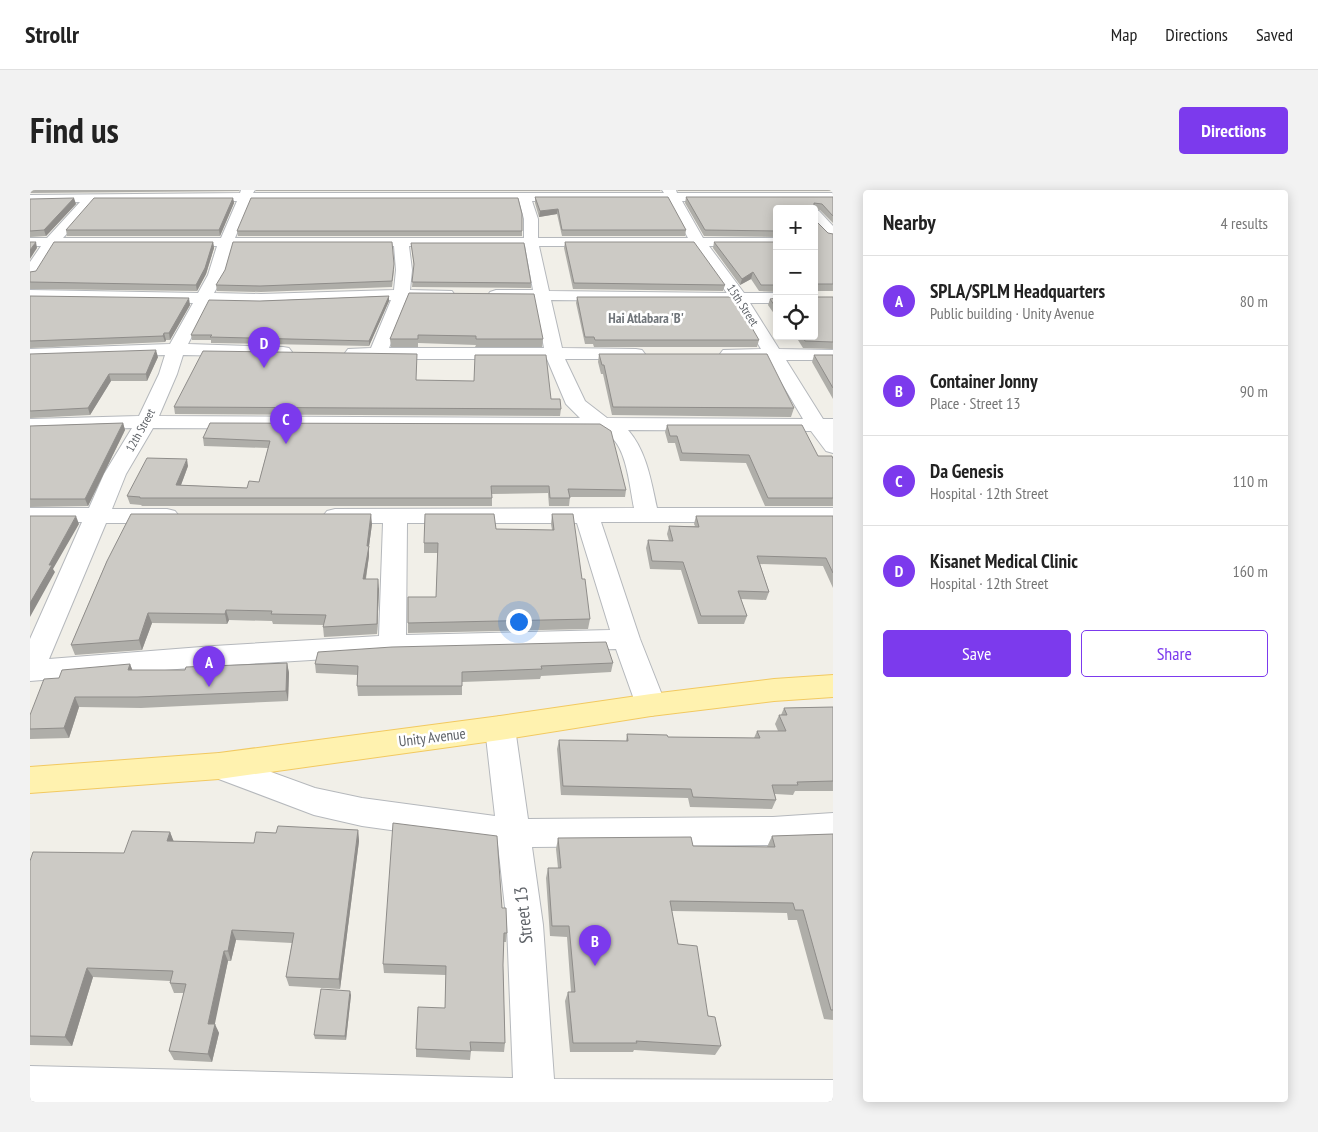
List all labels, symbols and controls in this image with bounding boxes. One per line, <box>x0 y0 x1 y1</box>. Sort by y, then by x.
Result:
text: Strollr <box>25 19 79 50</box>
text: Map <box>1111 23 1137 46</box>
text: Directions <box>1165 23 1228 46</box>
text: Saved <box>1256 23 1293 46</box>
text: Find us <box>30 107 119 153</box>
button: Directions <box>1179 107 1288 154</box>
map controls <box>773 205 818 340</box>
button: + <box>773 205 818 250</box>
text: Nearby <box>883 209 936 236</box>
text: 4 results <box>1221 213 1268 233</box>
button: − <box>773 250 818 295</box>
text: SPLA/SPLM Headquarters <box>930 279 1105 303</box>
street label: 15th Street <box>724 281 762 329</box>
text: A <box>895 291 903 311</box>
text: 80 m <box>1240 291 1268 311</box>
button: locate <box>773 295 818 340</box>
text: Public building · Unity Avenue <box>930 303 1094 323</box>
district label: Hai Atlabara 'B' <box>608 309 684 327</box>
pin: D <box>248 327 280 368</box>
text: Container Jonny <box>930 369 1038 393</box>
text: B <box>895 381 903 401</box>
text: 90 m <box>1240 381 1268 401</box>
text: Place · Street 13 <box>930 393 1020 413</box>
pin: C <box>270 403 302 444</box>
street label: 12th Street <box>122 405 158 454</box>
text: Da Genesis <box>930 459 1004 483</box>
text: C <box>895 471 903 491</box>
text: 110 m <box>1233 471 1268 491</box>
text: Hospital · 12th Street <box>930 483 1048 503</box>
text: Kisanet Medical Clinic <box>930 549 1078 573</box>
text: D <box>895 561 903 581</box>
text: 160 m <box>1233 561 1268 581</box>
text: Hospital · 12th Street <box>930 573 1048 593</box>
your location <box>506 609 532 635</box>
button: Save <box>883 630 1071 677</box>
button: Share <box>1081 630 1268 677</box>
pin: A <box>193 646 225 687</box>
street label: Unity Avenue <box>397 723 467 751</box>
street label: Street 13 <box>509 885 537 945</box>
pin: B <box>579 925 611 966</box>

